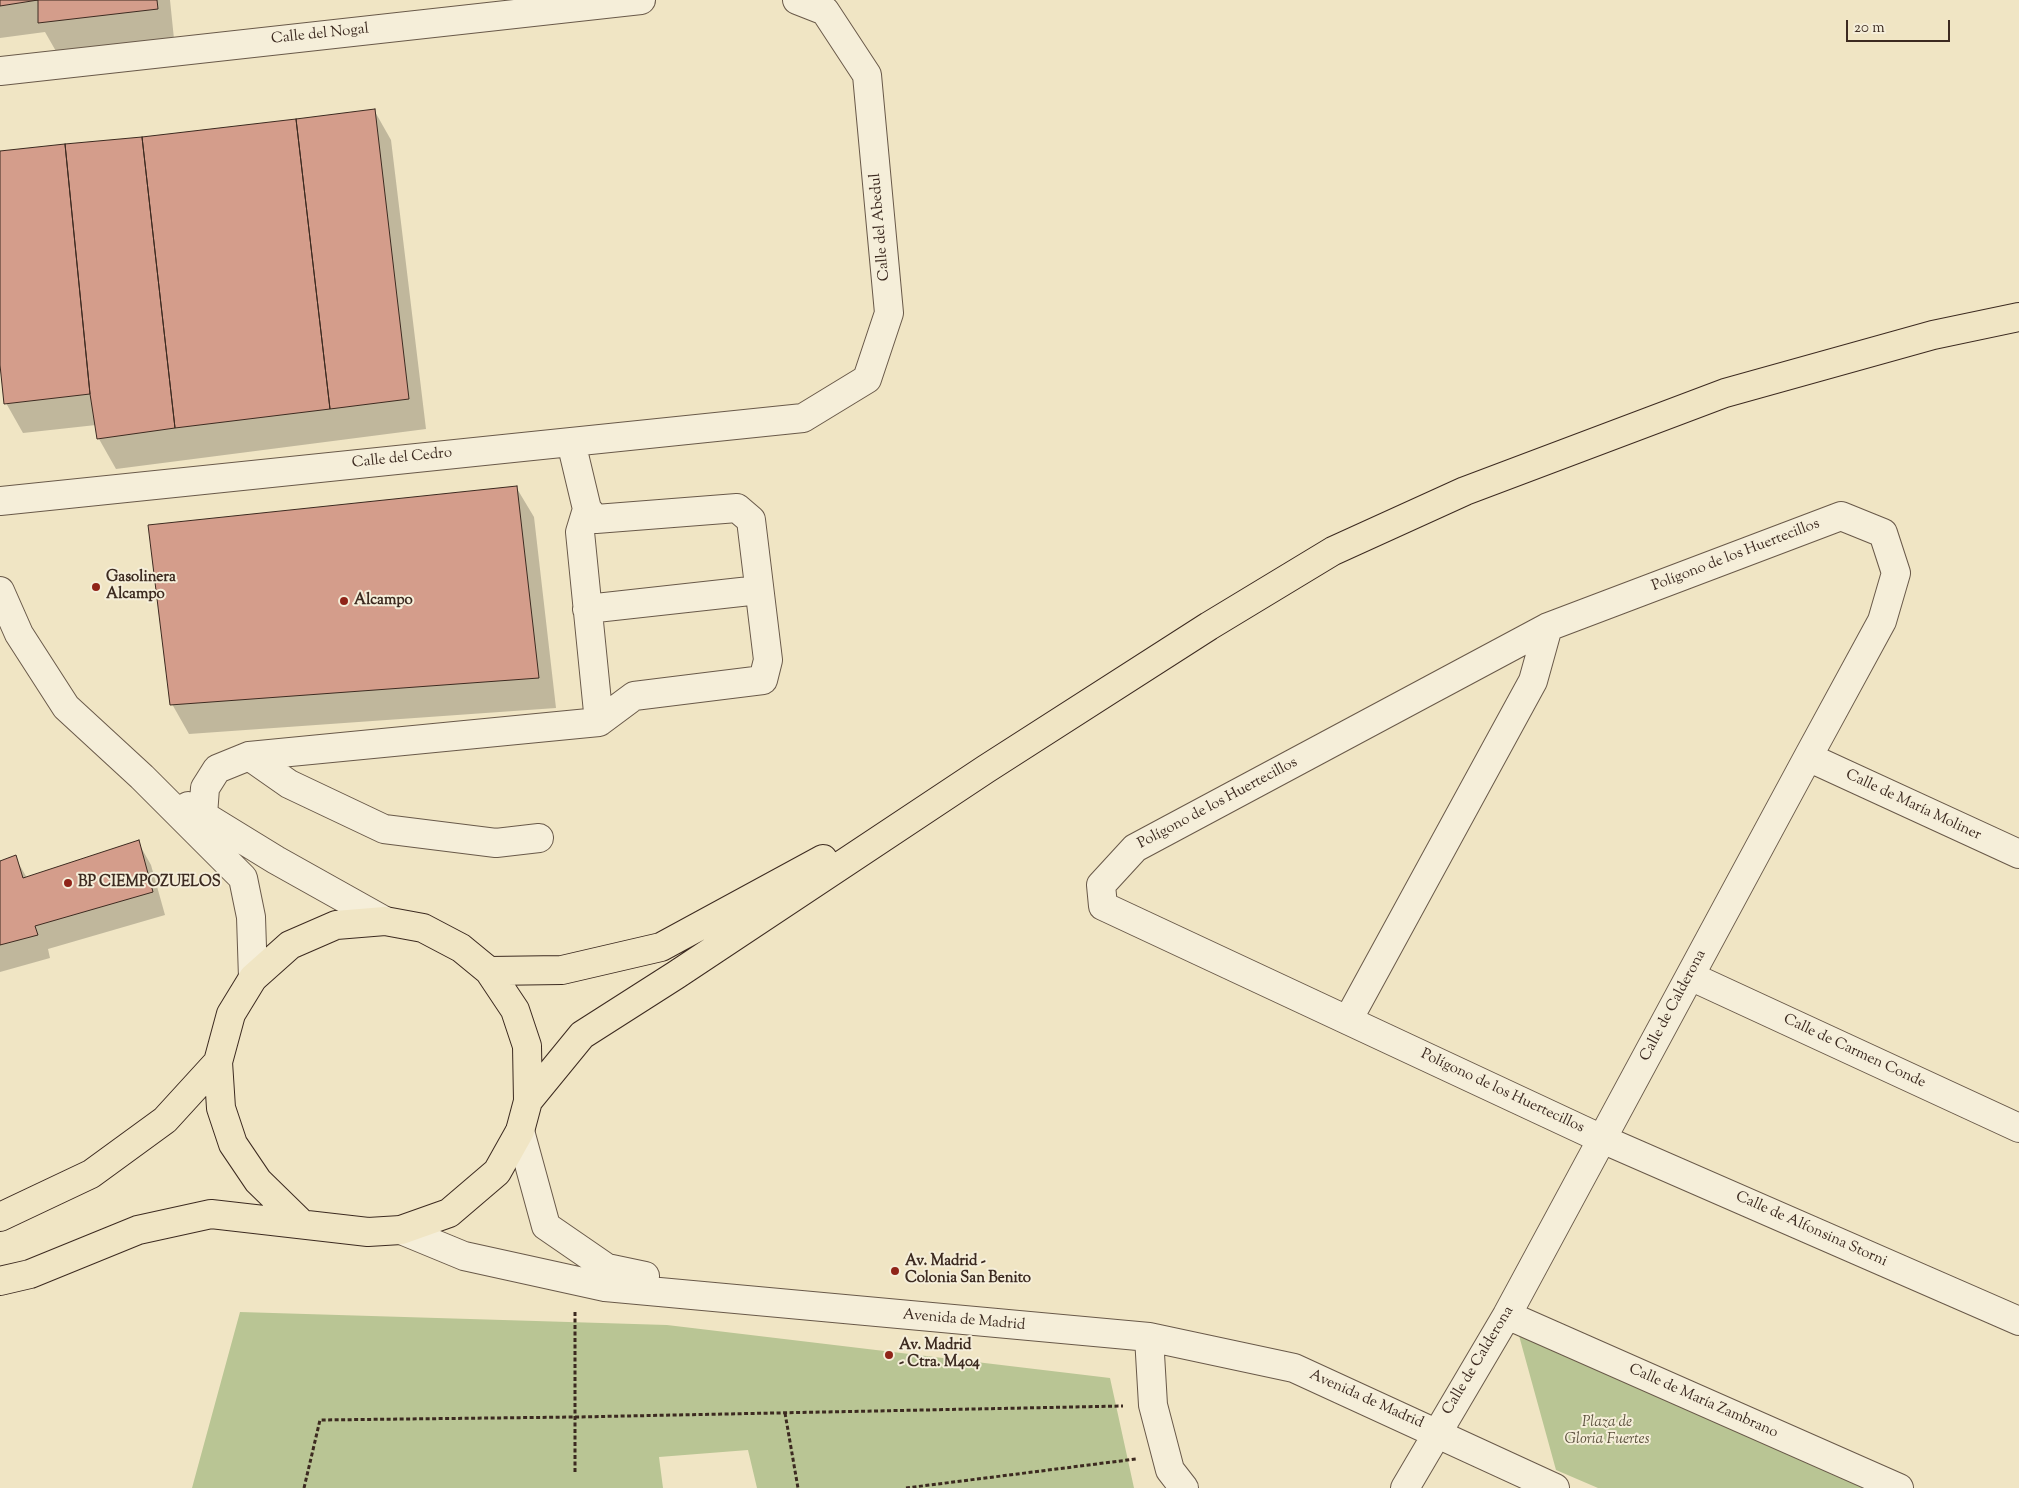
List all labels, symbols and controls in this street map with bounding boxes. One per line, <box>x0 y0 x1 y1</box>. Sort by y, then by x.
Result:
scale bar <box>1849 10 1953 42</box>
text: 20 m <box>1854 18 1885 39</box>
street label: Calle del Nogal <box>270 21 370 49</box>
street label: Calle del Abedul <box>867 172 895 282</box>
street label: Calle del Cedro <box>351 445 453 473</box>
street label: Polígono de los Huertecillos <box>1650 516 1822 596</box>
place label: Gasolinera Alcampo <box>106 569 176 604</box>
marker: Gasolinera Alcampo <box>90 581 102 593</box>
place label: Alcampo <box>354 592 413 610</box>
marker: Alcampo <box>338 595 350 607</box>
street label: Polígono de los Huertecillos <box>1135 754 1301 854</box>
street label: Calle de María Moliner <box>1842 767 1984 845</box>
place label: BP CIEMPOZUELOS <box>78 874 221 892</box>
marker: BP CIEMPOZUELOS <box>62 877 74 889</box>
street label: Calle de Calderona <box>1637 947 1711 1065</box>
street label: Calle de Carmen Conde <box>1780 1011 1928 1093</box>
street label: Polígono de los Huertecillos <box>1417 1046 1587 1138</box>
street label: Calle de Alfonsina Storni <box>1732 1188 1890 1272</box>
place label: Av. Madrid - Colonia San Benito <box>905 1253 1031 1288</box>
marker: Av. Madrid - Colonia San Benito <box>889 1265 901 1277</box>
street label: Calle de Calderona <box>1439 1303 1519 1419</box>
street label: Avenida de Madrid <box>902 1307 1026 1335</box>
place label: Av. Madrid - Ctra. M404 <box>899 1337 980 1372</box>
marker: Av. Madrid - Ctra. M404 <box>883 1349 895 1361</box>
street label: Calle de María Zambrano <box>1626 1361 1780 1443</box>
street label: Avenida de Madrid <box>1306 1367 1426 1433</box>
park label: Plaza de Gloria Fuertes <box>1565 1414 1649 1449</box>

